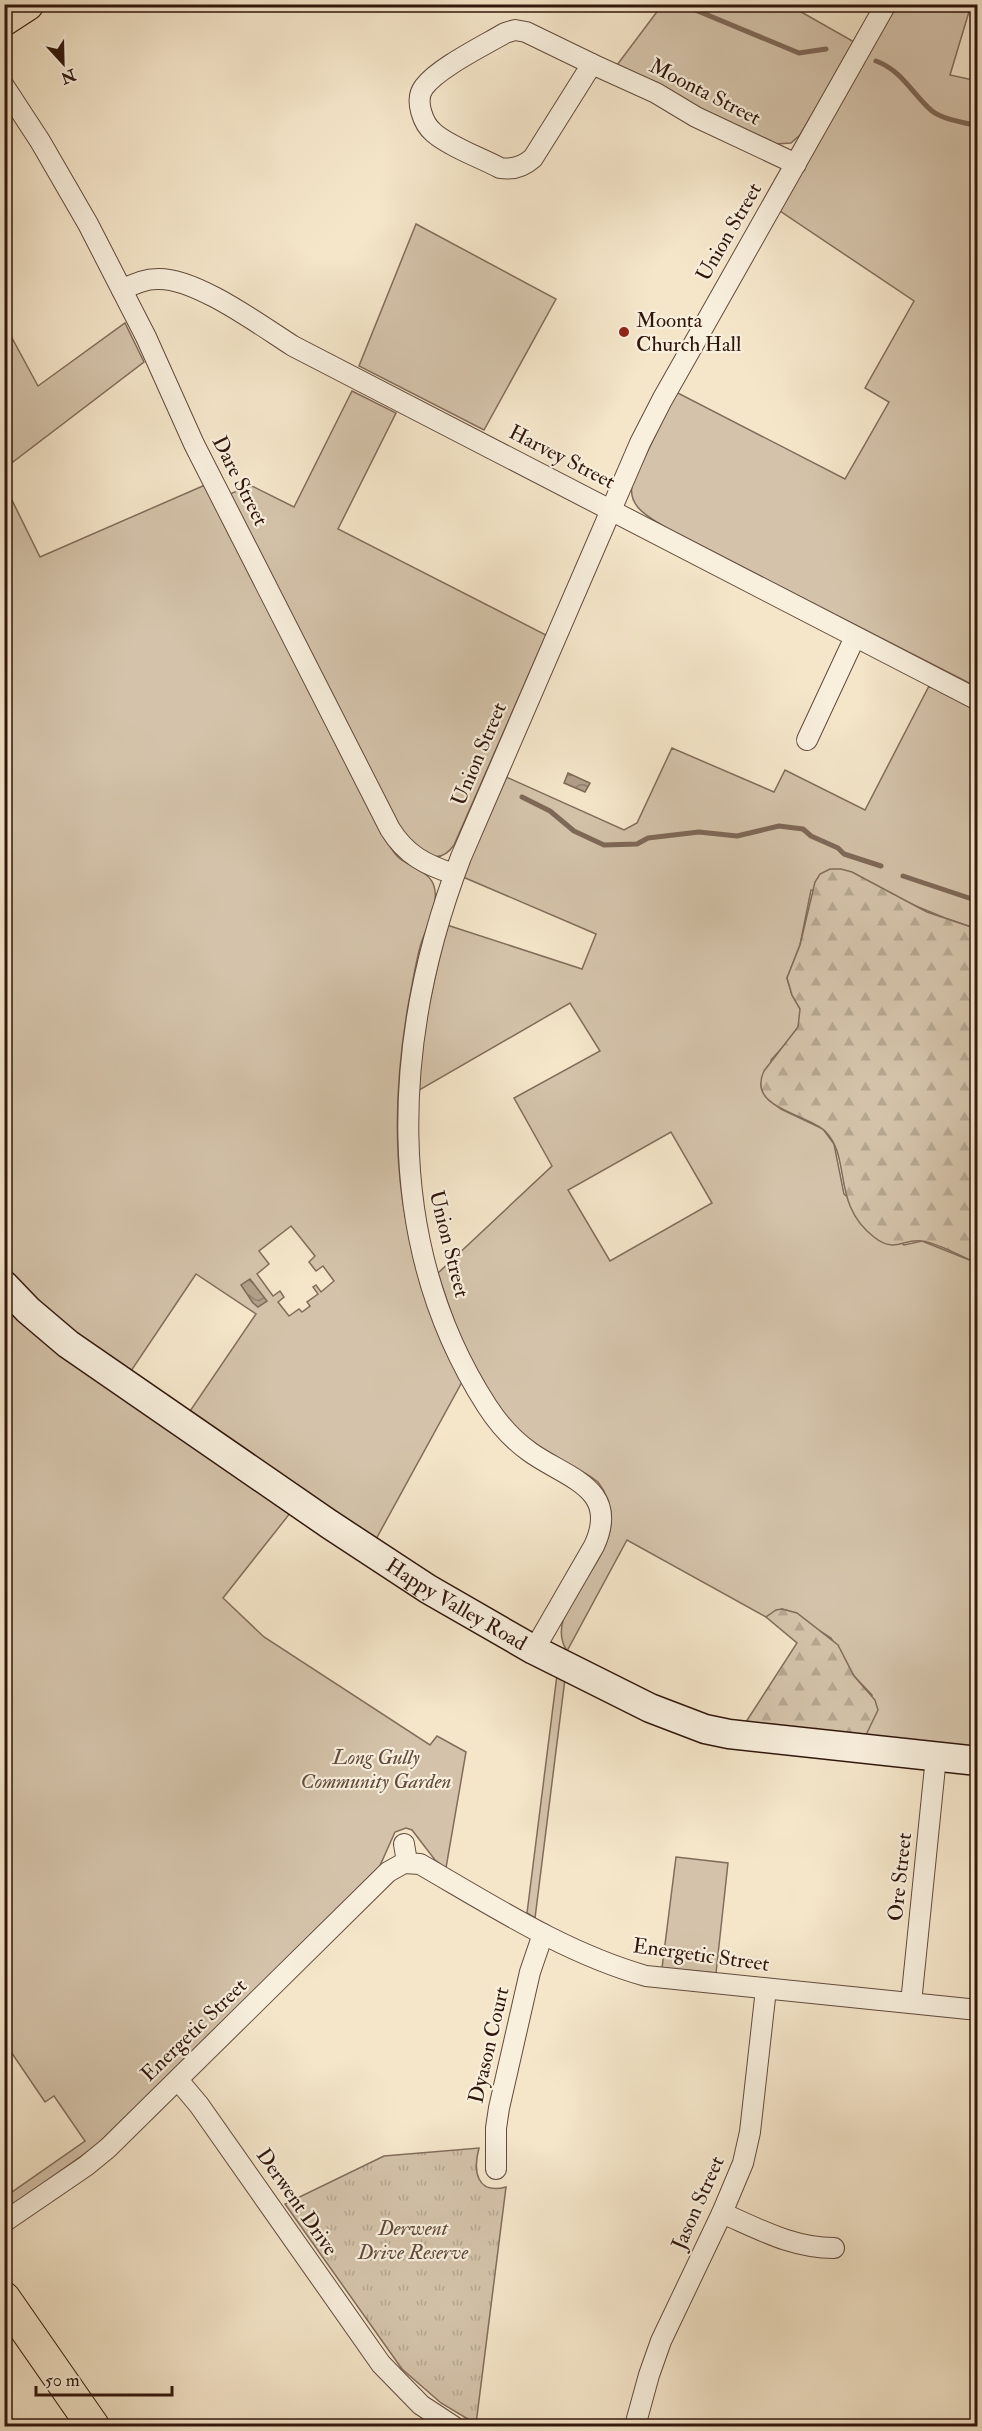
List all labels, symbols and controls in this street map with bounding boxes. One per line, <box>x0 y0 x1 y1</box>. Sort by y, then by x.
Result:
north arrow <box>33 33 93 93</box>
street label: Moonta Street <box>645 52 765 132</box>
text: N <box>57 64 80 88</box>
street label: Union Street <box>690 178 768 286</box>
place label: Moonta Church Hall <box>636 307 742 358</box>
marker: Moonta Church Hall <box>617 325 631 339</box>
street label: Harvey Street <box>504 419 620 495</box>
street label: Dare Street <box>206 432 274 531</box>
street label: Union Street <box>445 698 513 810</box>
street label: Union Street <box>423 1188 475 1301</box>
street label: Happy Valley Road <box>381 1552 532 1657</box>
park label: Long Gully Community Garden <box>300 1744 452 1795</box>
street label: Ore Street <box>882 1831 918 1923</box>
street label: Energetic Street <box>631 1932 771 1978</box>
street label: Energetic Street <box>135 1972 253 2087</box>
street label: Dyason Court <box>463 1984 516 2106</box>
street label: Derwent Drive <box>250 2143 344 2261</box>
street label: Jason Street <box>665 2152 731 2255</box>
park label: Derwent Drive Reserve <box>357 2215 469 2266</box>
scale bar <box>36 2359 172 2397</box>
text: 50 m <box>45 2369 80 2392</box>

